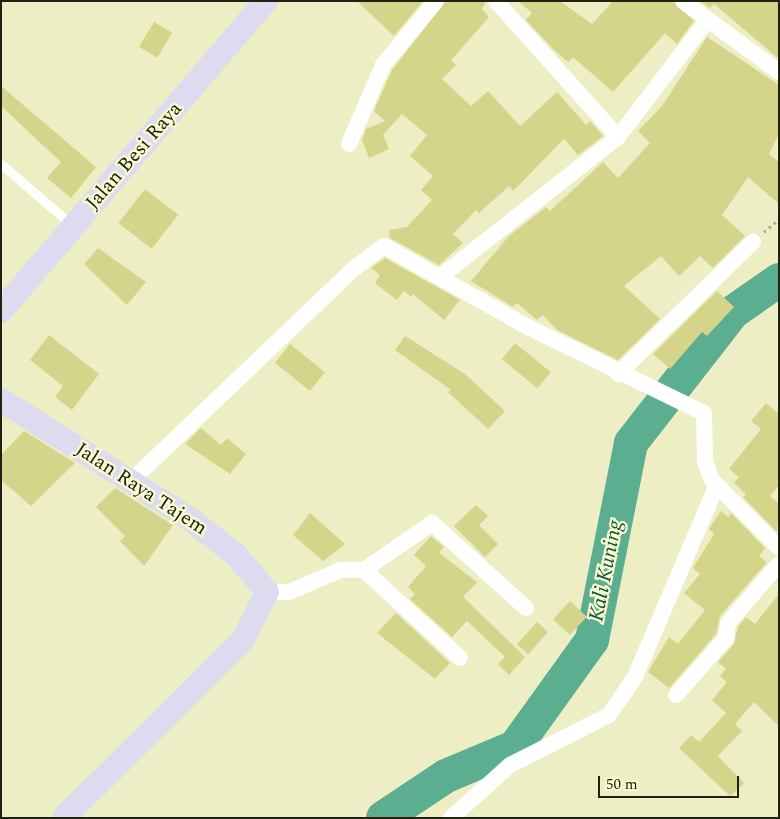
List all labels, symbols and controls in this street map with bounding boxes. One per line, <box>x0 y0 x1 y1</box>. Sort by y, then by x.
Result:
street label: Jalan Besi Raya <box>81 97 187 215</box>
street label: Jalan Raya Tajem <box>71 437 211 541</box>
water label: Kali Kuning <box>584 518 628 624</box>
scale bar <box>600 766 741 798</box>
text: 50 m <box>606 773 638 796</box>

